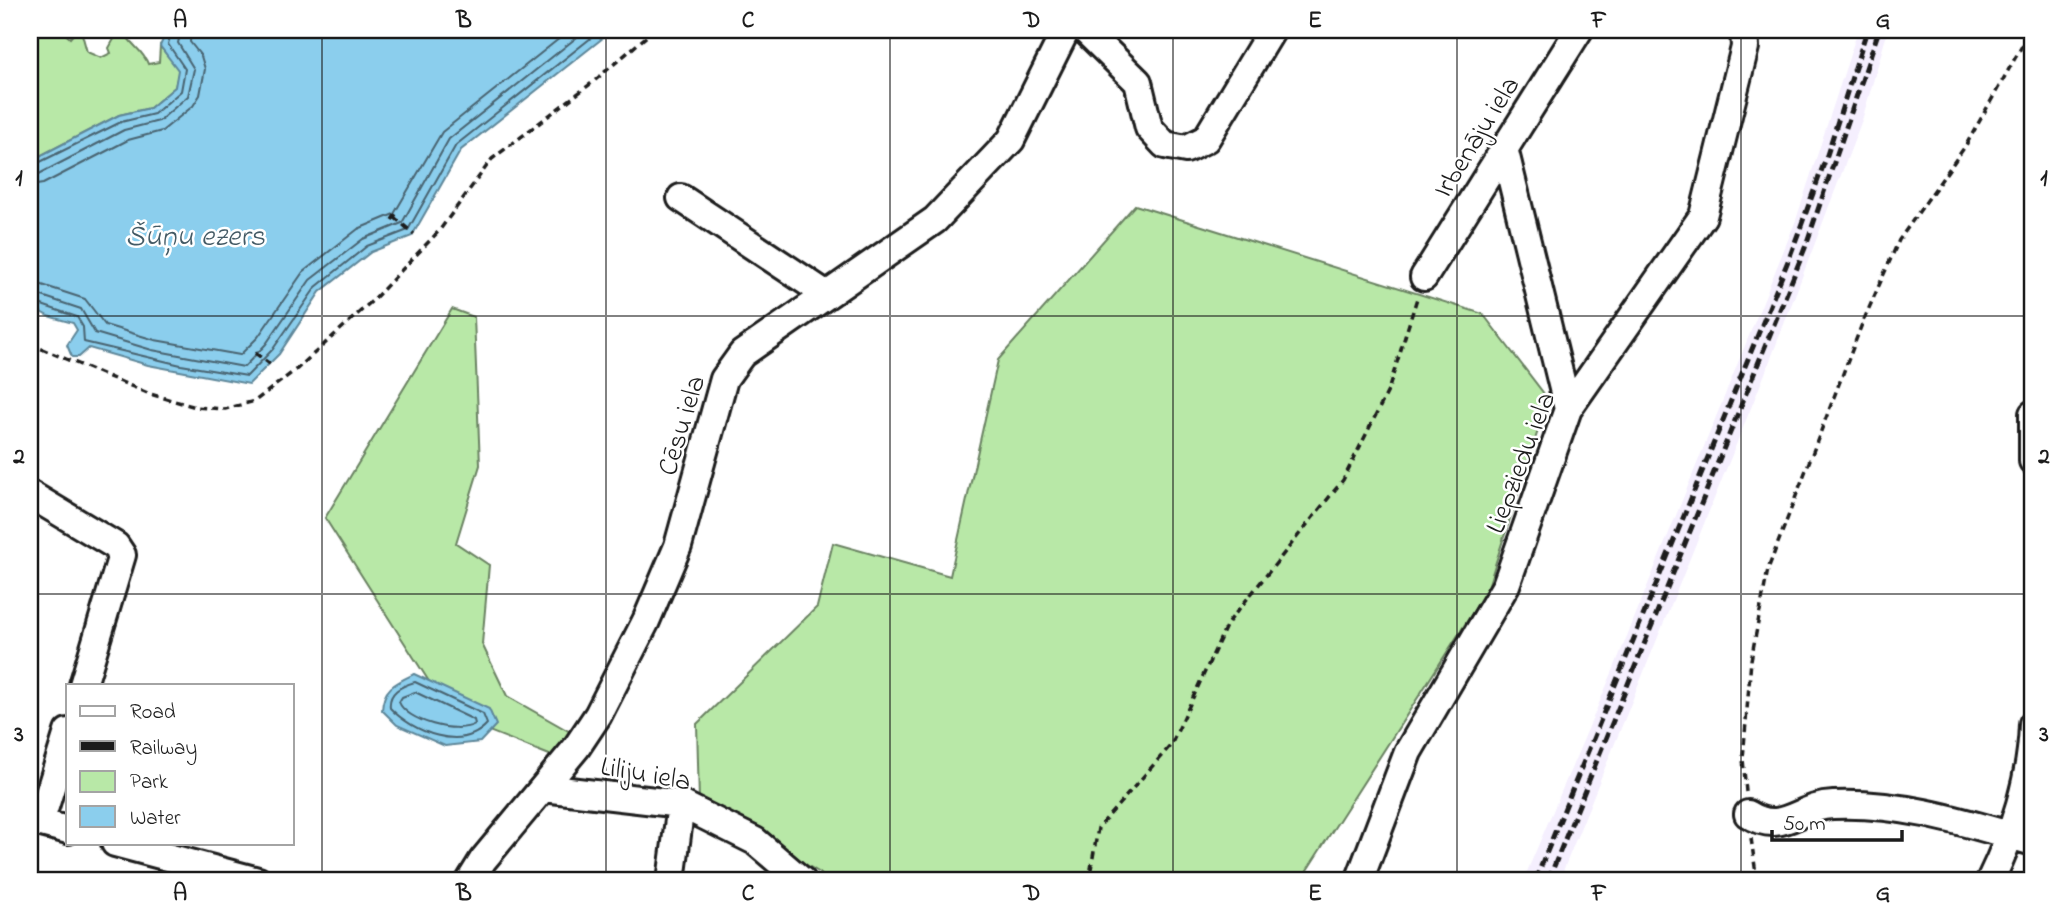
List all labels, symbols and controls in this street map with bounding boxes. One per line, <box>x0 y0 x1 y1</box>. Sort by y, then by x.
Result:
text: A <box>173 5 187 38</box>
text: B <box>455 5 472 38</box>
text: C <box>742 5 755 38</box>
text: D <box>1023 5 1040 38</box>
text: E <box>1308 5 1322 38</box>
text: F <box>1591 5 1607 38</box>
text: G <box>1876 5 1890 38</box>
street label: Irbenāju iela <box>1424 69 1532 207</box>
text: 1 <box>15 163 23 196</box>
text: 1 <box>2040 163 2048 196</box>
water label: Šūņu ezers <box>125 216 266 260</box>
street label: Cēsu iela <box>649 371 718 481</box>
street label: Liepziedu iela <box>1477 387 1568 540</box>
text: 2 <box>12 441 25 474</box>
text: 2 <box>2037 441 2050 474</box>
legend <box>66 684 294 844</box>
text: Road <box>130 698 176 728</box>
text: 3 <box>13 719 24 752</box>
text: 3 <box>2038 719 2049 752</box>
text: Railway <box>130 734 197 766</box>
street label: Liliju iela <box>597 747 694 804</box>
text: Park <box>130 768 169 798</box>
scale bar <box>1772 799 1902 843</box>
text: Water <box>130 804 181 834</box>
text: 50 m <box>1783 810 1826 840</box>
text: A <box>173 878 187 911</box>
text: B <box>455 878 472 911</box>
text: C <box>742 878 755 911</box>
text: D <box>1023 878 1040 911</box>
text: E <box>1308 878 1322 911</box>
text: F <box>1591 878 1607 911</box>
text: G <box>1876 878 1890 911</box>

